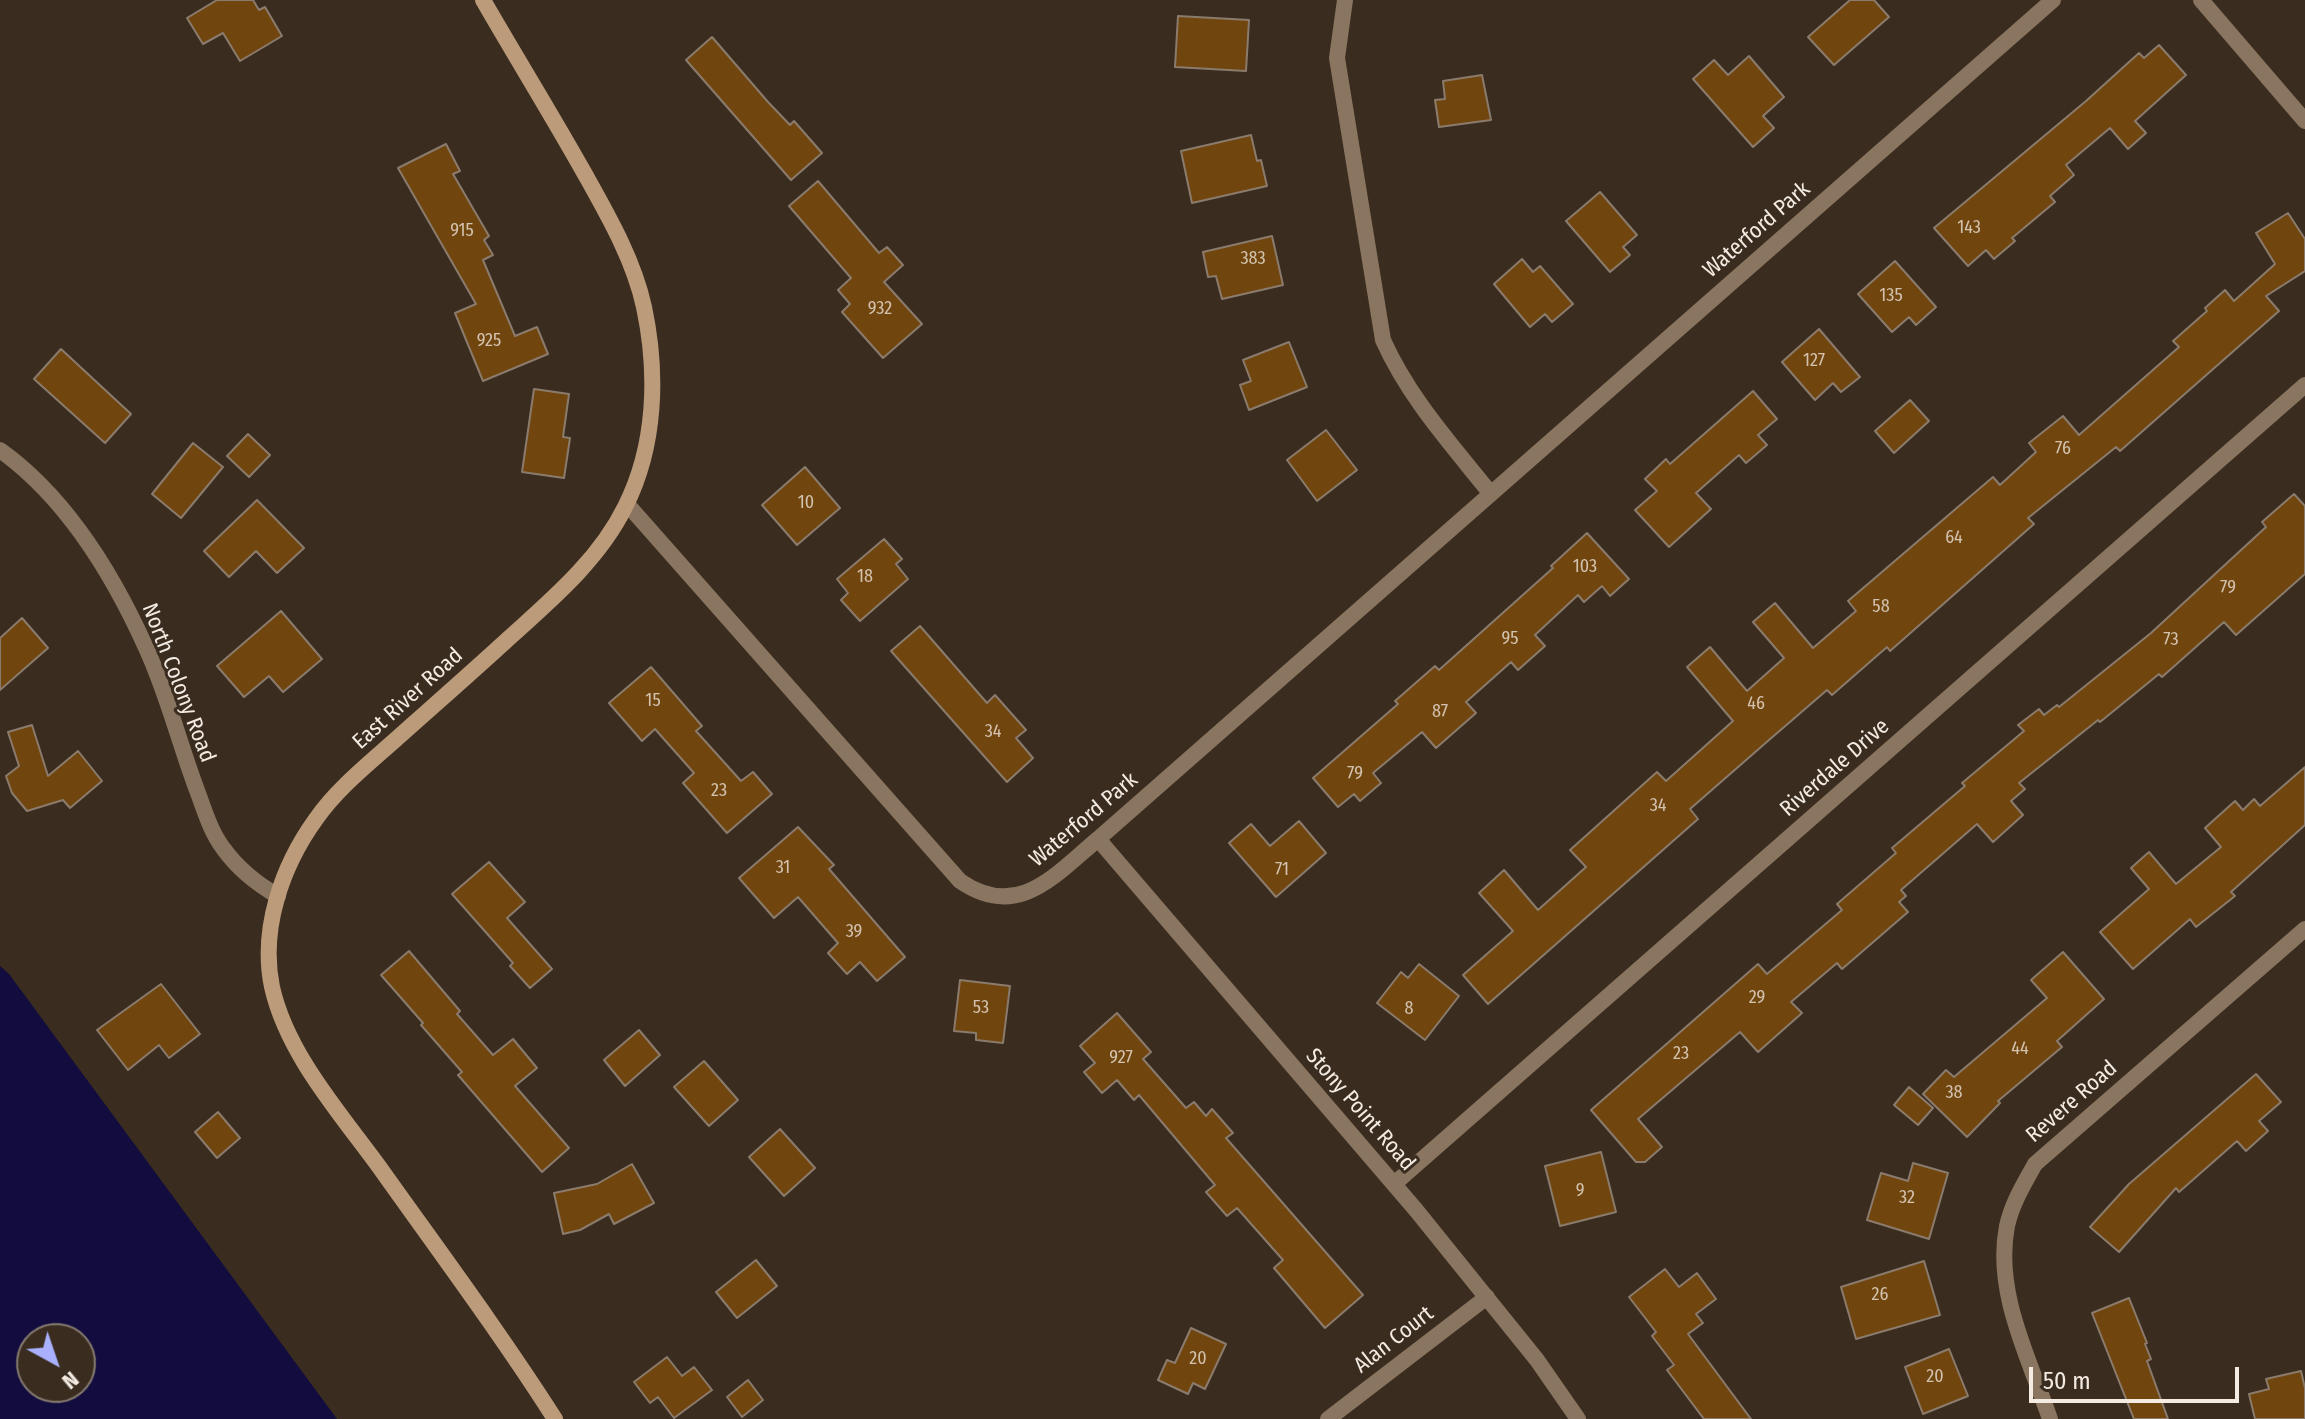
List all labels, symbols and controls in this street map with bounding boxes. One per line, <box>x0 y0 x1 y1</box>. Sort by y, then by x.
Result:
street label: Waterford Park <box>1698 176 1816 284</box>
house number: 143 <box>1957 217 1981 239</box>
house number: 915 <box>450 220 474 242</box>
house number: 383 <box>1240 248 1266 270</box>
house number: 135 <box>1879 285 1903 307</box>
house number: 932 <box>868 298 892 320</box>
house number: 925 <box>477 330 501 352</box>
house number: 127 <box>1803 350 1825 372</box>
house number: 76 <box>2055 438 2071 460</box>
house number: 10 <box>798 492 814 514</box>
house number: 64 <box>1945 527 1963 549</box>
house number: 103 <box>1573 556 1597 578</box>
house number: 18 <box>857 566 873 588</box>
house number: 79 <box>2220 577 2236 599</box>
house number: 58 <box>1872 596 1890 618</box>
street label: North Colony Road <box>136 600 220 766</box>
house number: 95 <box>1501 628 1519 650</box>
house number: 73 <box>2163 629 2179 651</box>
street label: East River Road <box>348 643 468 755</box>
house number: 15 <box>645 690 661 712</box>
house number: 46 <box>1747 693 1765 715</box>
house number: 87 <box>1432 701 1448 723</box>
street label: Riverdale Drive <box>1775 713 1895 823</box>
house number: 34 <box>985 721 1001 743</box>
house number: 79 <box>1347 763 1363 785</box>
street label: Waterford Park <box>1025 767 1143 873</box>
house number: 23 <box>711 780 727 802</box>
house number: 34 <box>1650 795 1666 817</box>
house number: 31 <box>776 857 790 879</box>
house number: 71 <box>1275 859 1289 881</box>
house number: 39 <box>846 921 862 943</box>
house number: 29 <box>1749 987 1765 1009</box>
house number: 53 <box>973 997 989 1019</box>
house number: 8 <box>1405 998 1413 1020</box>
house number: 44 <box>2011 1038 2029 1060</box>
street label: Stony Point Road <box>1300 1043 1420 1177</box>
house number: 23 <box>1673 1043 1689 1065</box>
house number: 927 <box>1109 1047 1133 1069</box>
street label: Revere Road <box>2021 1055 2123 1149</box>
house number: 38 <box>1945 1082 1963 1104</box>
house number: 9 <box>1576 1180 1584 1202</box>
house number: 32 <box>1899 1187 1915 1209</box>
house number: 26 <box>1872 1284 1888 1306</box>
street label: Alan Court <box>1349 1301 1439 1379</box>
north arrow <box>16 1323 96 1403</box>
house number: 20 <box>1189 1348 1207 1370</box>
scale bar <box>2033 1351 2243 1401</box>
text: N <box>57 1366 84 1395</box>
house number: 20 <box>1926 1366 1944 1388</box>
text: 50 m <box>2043 1367 2091 1395</box>

